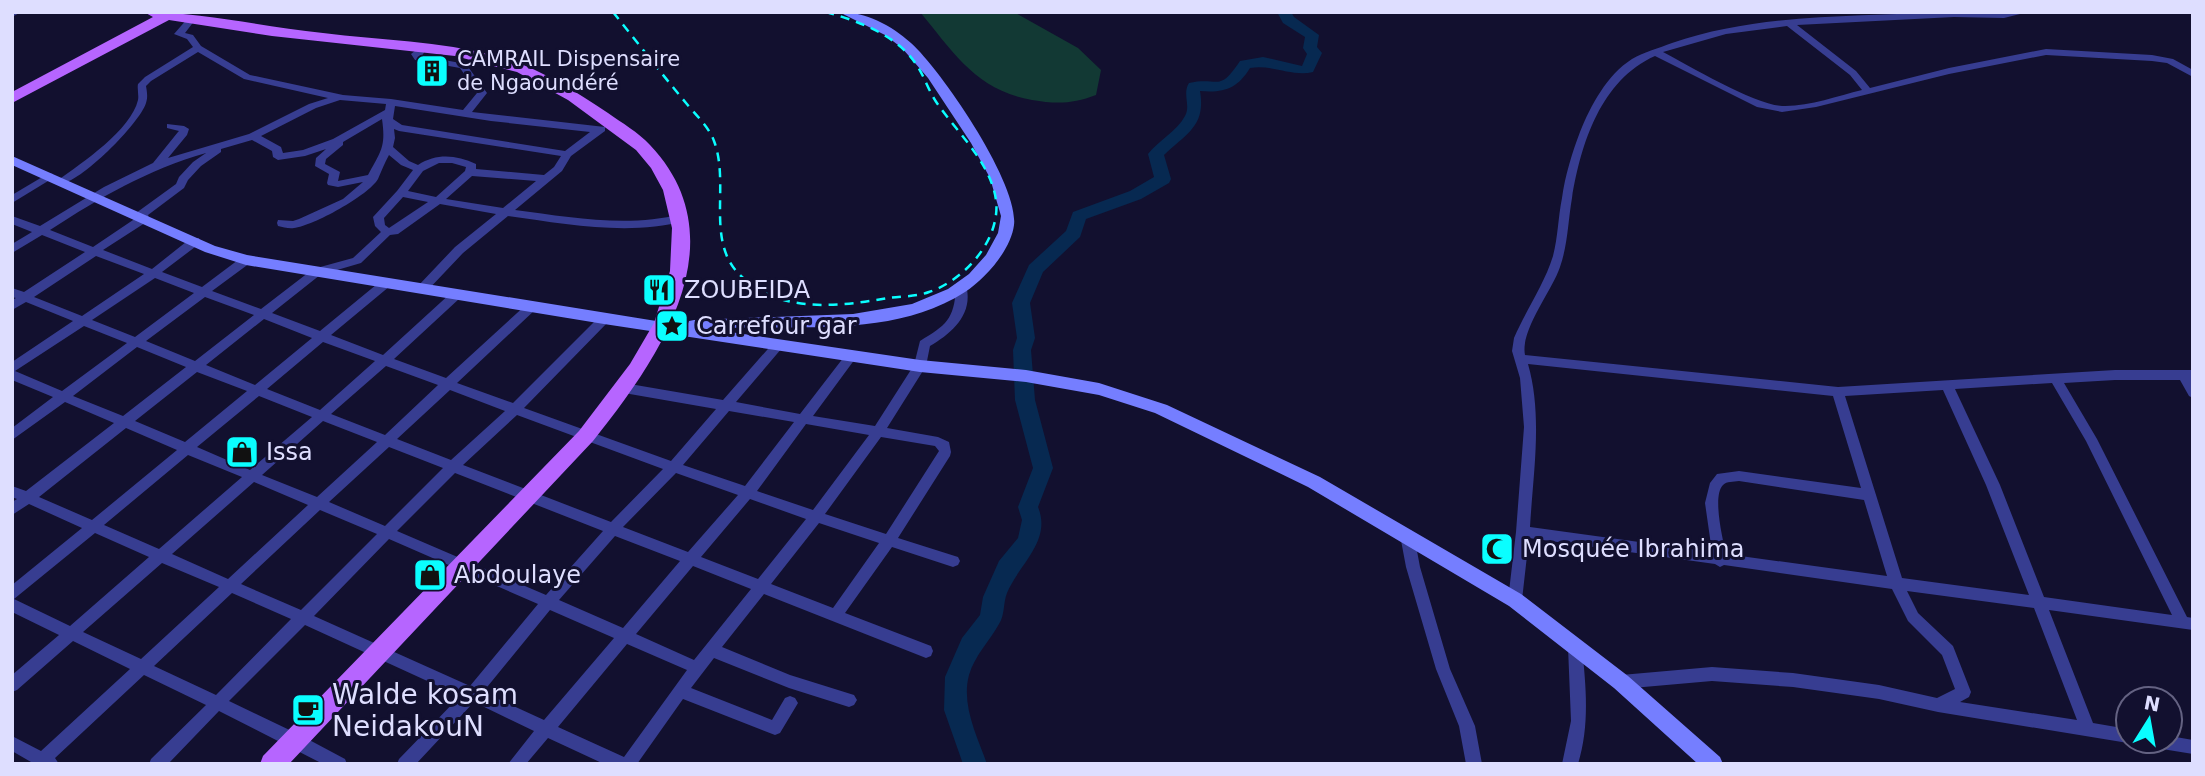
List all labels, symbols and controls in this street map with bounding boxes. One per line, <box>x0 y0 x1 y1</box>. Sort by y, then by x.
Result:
place label: CAMRAIL Dispensaire de Ngaoundéré <box>457 47 680 95</box>
building icon: CAMRAIL Dispensaire de Ngaoundéré <box>413 52 451 90</box>
restaurant icon: ZOUBEIDA <box>640 271 678 309</box>
place label: ZOUBEIDA <box>684 276 811 304</box>
place icon: Carrefour gar <box>653 307 691 345</box>
place label: Carrefour gar <box>696 312 857 340</box>
shop icon: Issa <box>223 433 261 471</box>
place label: Issa <box>266 438 313 466</box>
mosque icon: Mosquée Ibrahima <box>1478 530 1516 568</box>
place label: Mosquée Ibrahima <box>1522 535 1744 563</box>
shop icon: Abdoulaye <box>411 556 449 594</box>
place label: Abdoulaye <box>454 561 581 589</box>
place label: Walde kosam NeidakouN <box>332 678 518 743</box>
north arrow <box>2114 685 2184 755</box>
cafe icon: Walde kosam NeidakouN <box>289 691 327 729</box>
text: N <box>2142 691 2162 716</box>

